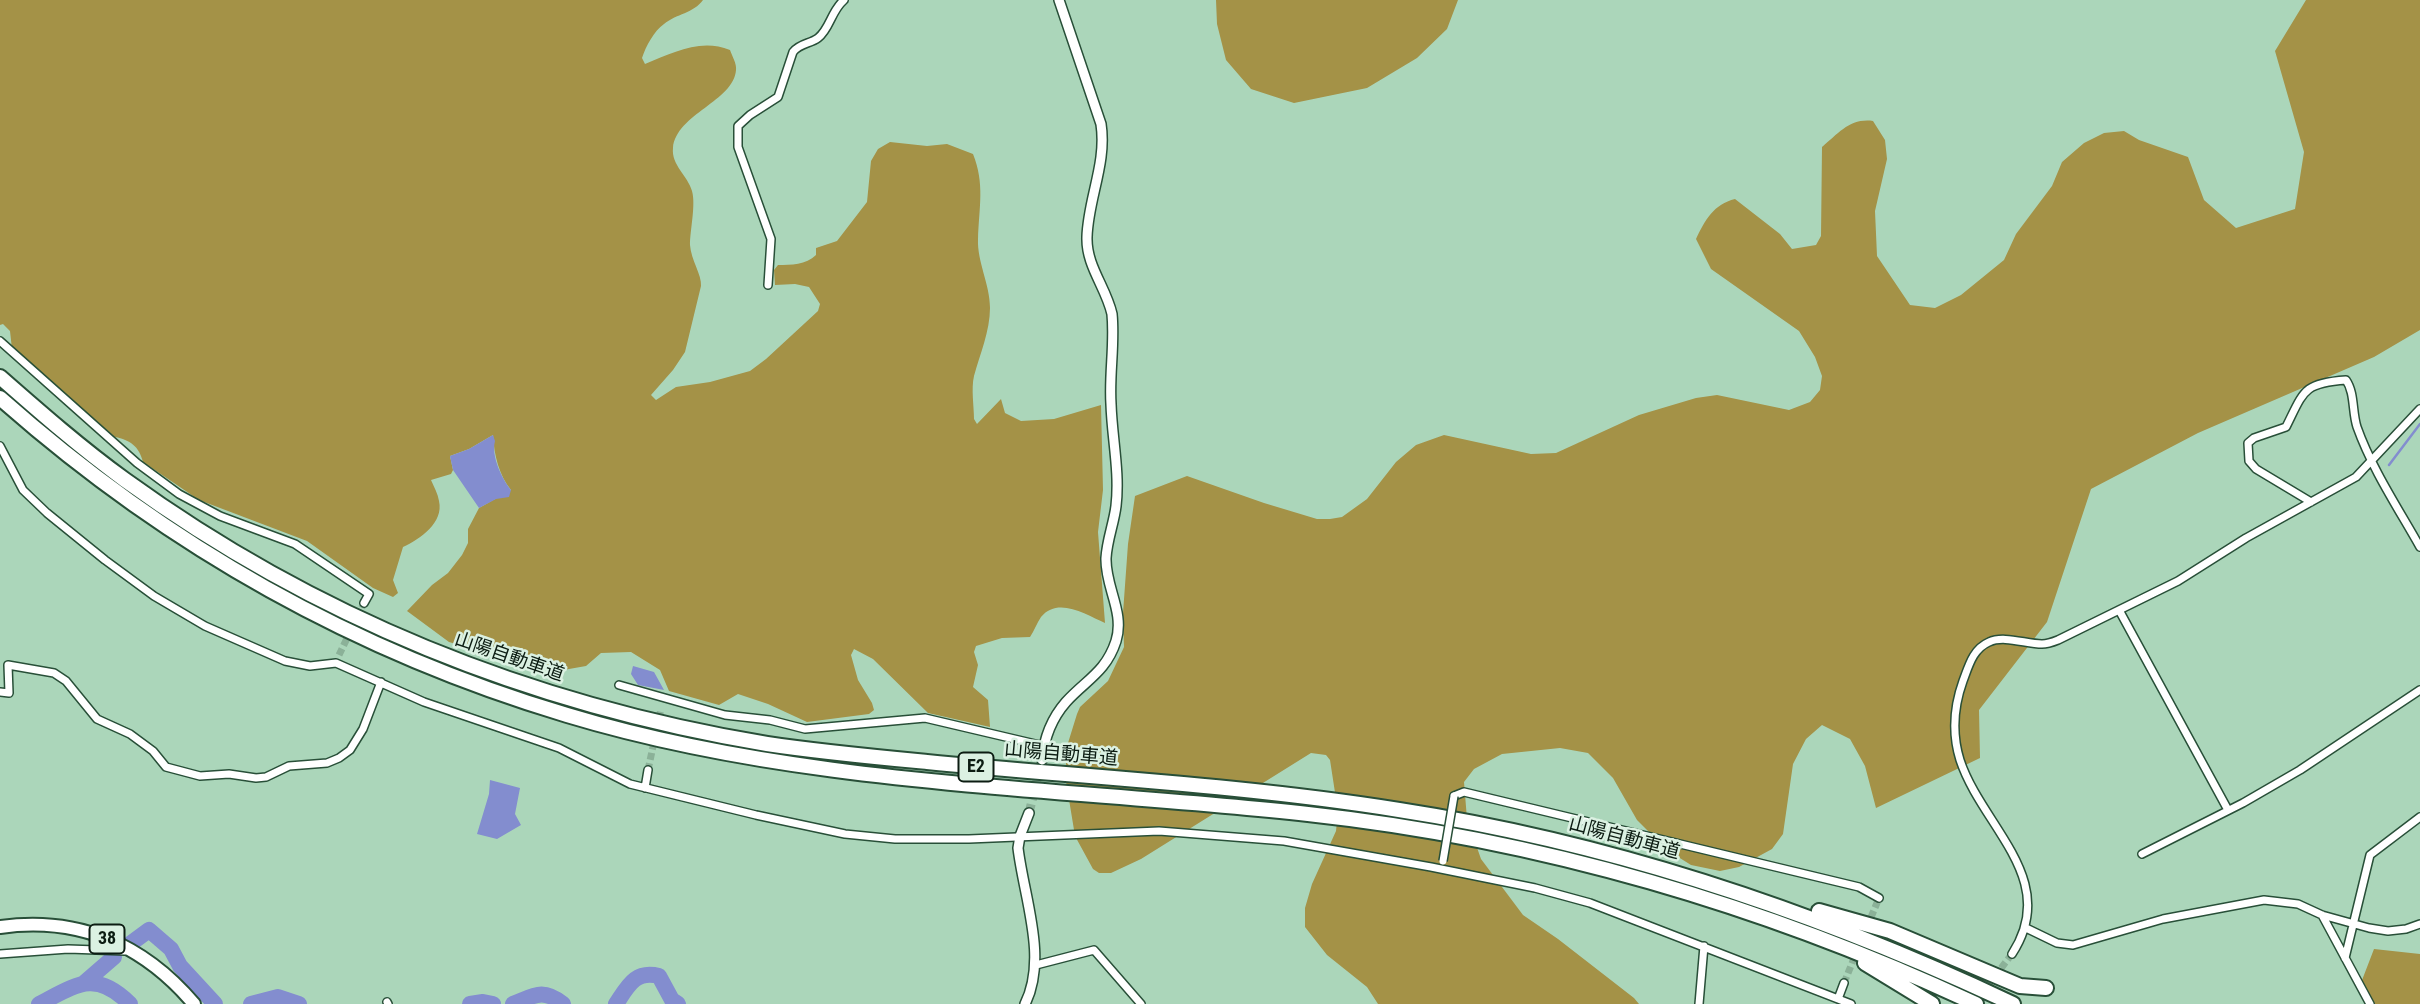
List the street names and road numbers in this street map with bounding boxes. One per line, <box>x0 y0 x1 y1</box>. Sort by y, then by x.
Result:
street label: 山陽自動車道 <box>451 629 567 687</box>
street label: 山陽自動車道 <box>1003 739 1119 771</box>
road number: E2 <box>958 752 993 782</box>
street label: 山陽自動車道 <box>1566 813 1682 865</box>
road number: 38 <box>90 924 124 954</box>

